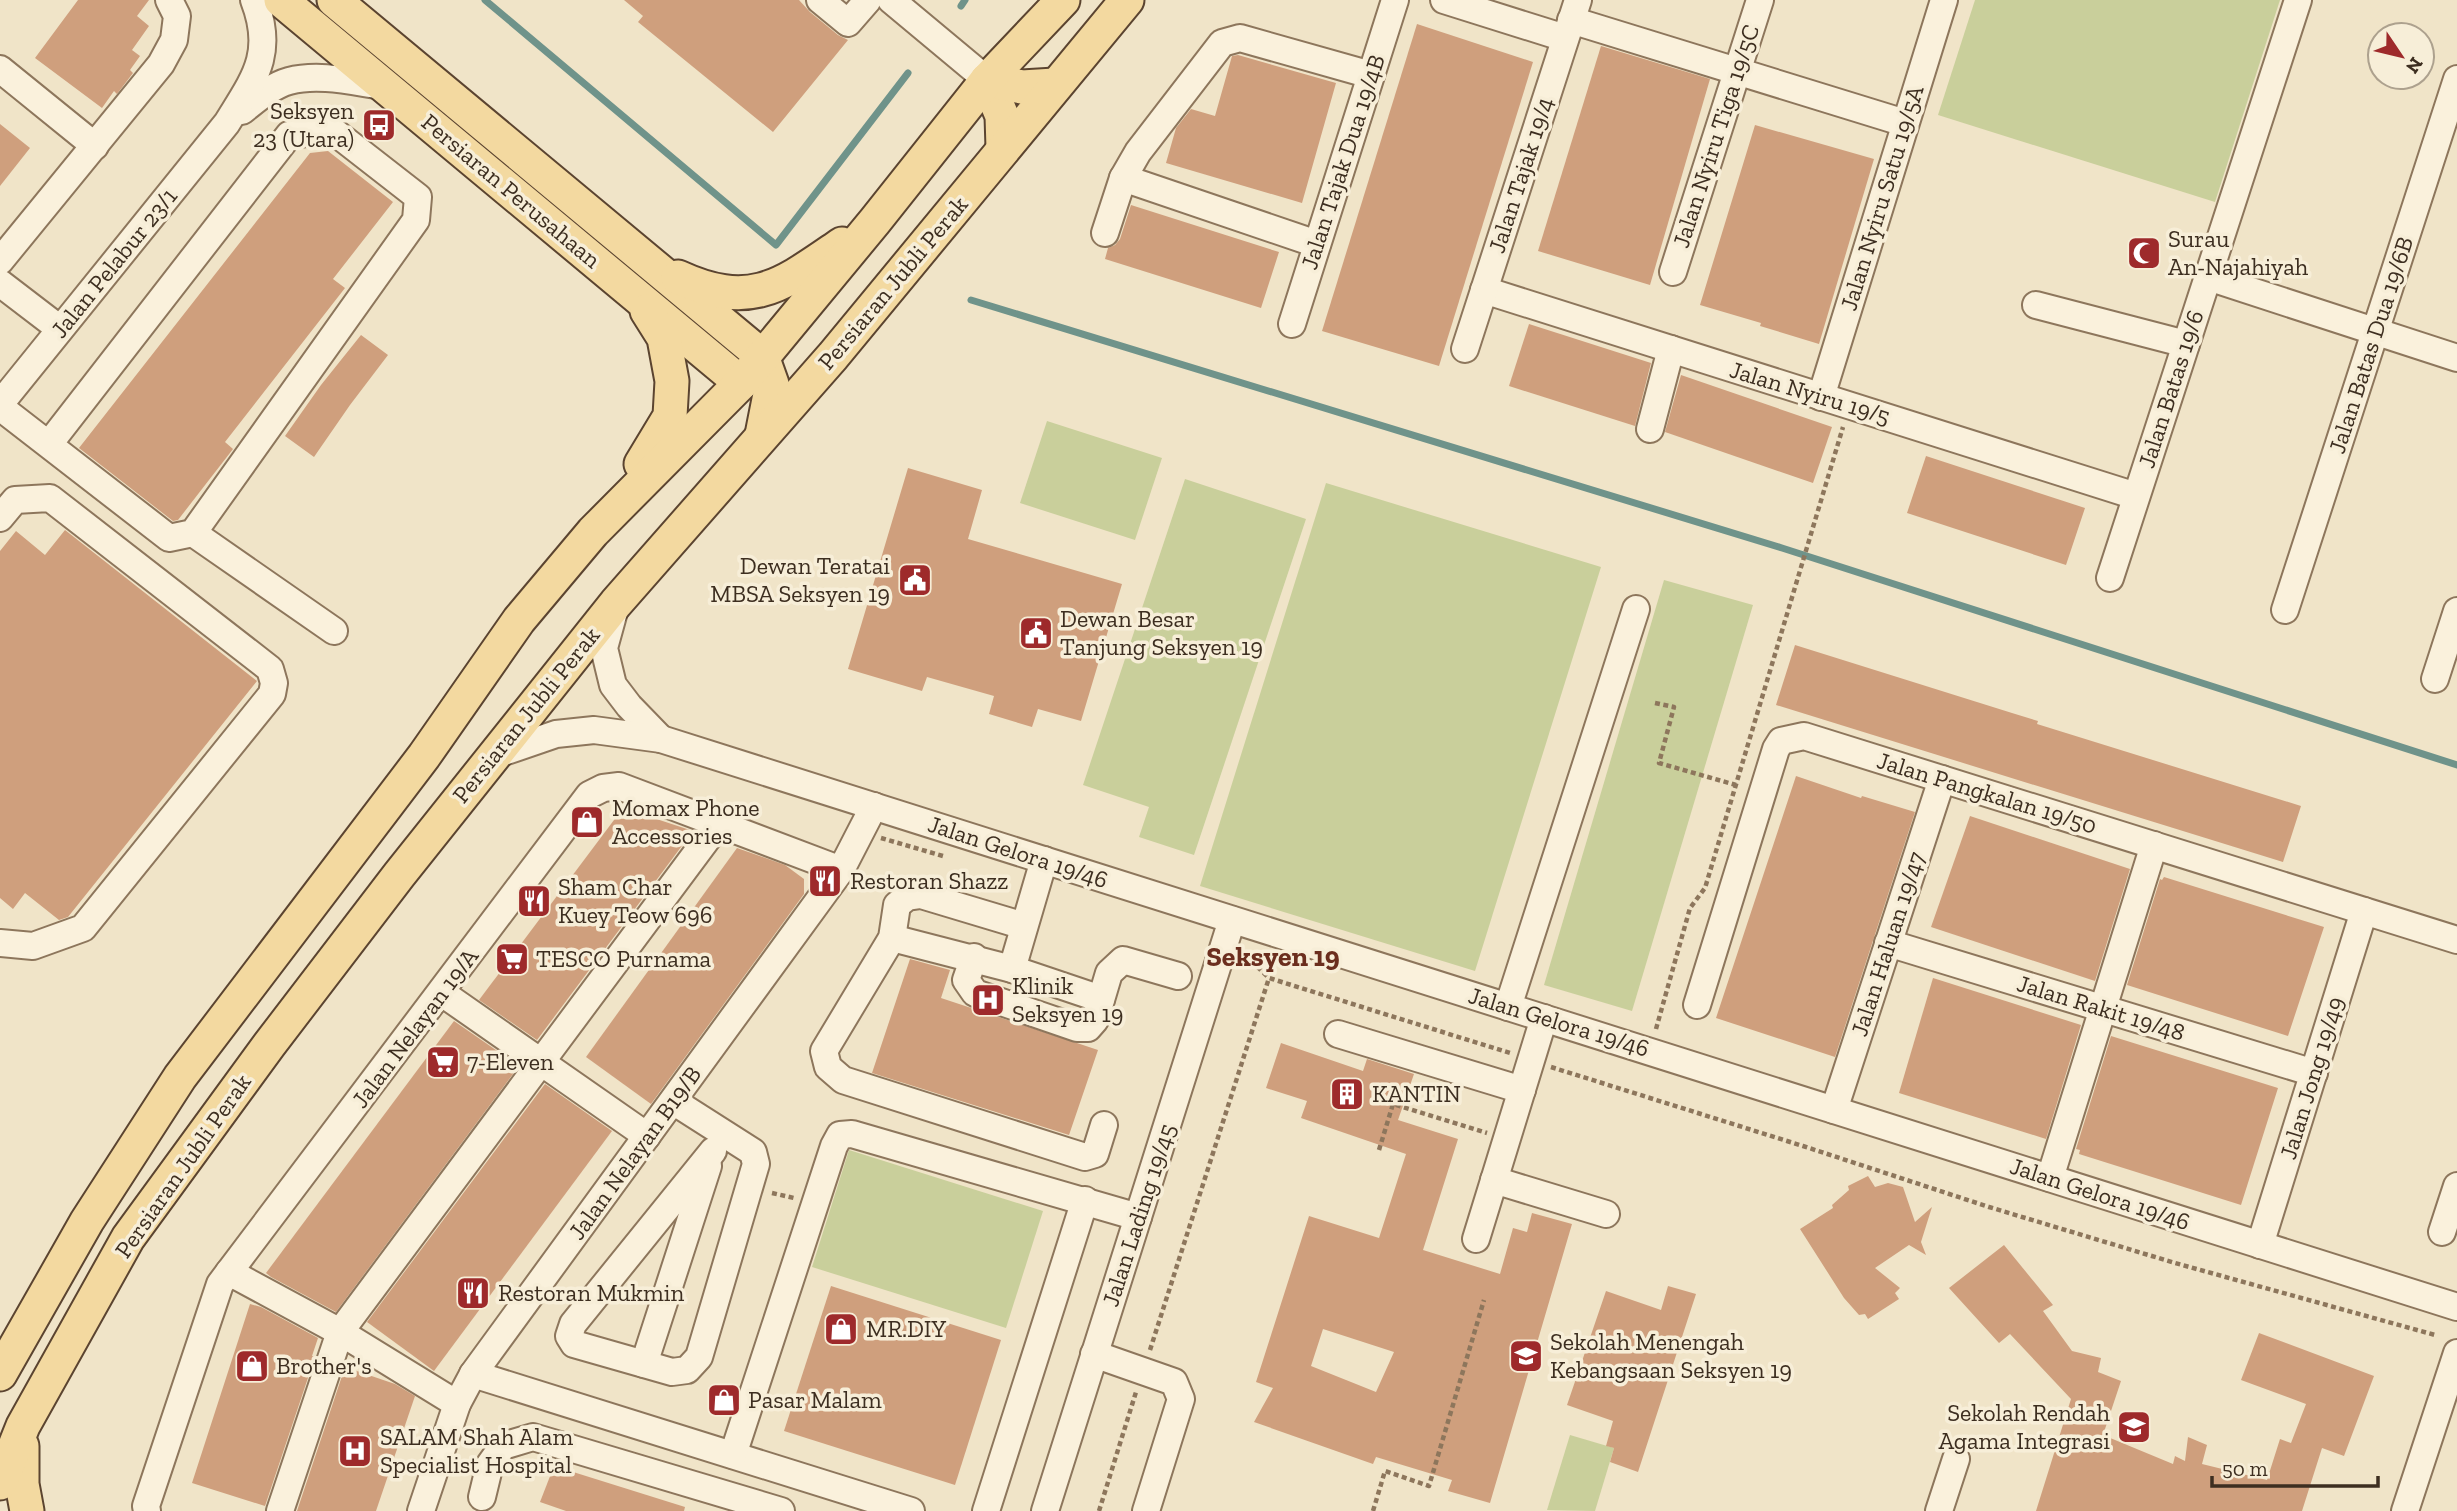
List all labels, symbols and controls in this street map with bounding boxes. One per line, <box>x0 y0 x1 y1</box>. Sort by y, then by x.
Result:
street label: Jalan Nyiru Tiga 19/5C <box>1666 21 1765 251</box>
north arrow <box>2366 21 2436 91</box>
street label: Jalan Tajak Dua 19/4B <box>1294 51 1391 273</box>
text: N <box>2401 53 2428 78</box>
street label: Jalan Nyiru Satu 19/5A <box>1833 81 1930 314</box>
street label: Jalan Tajak 19/4 <box>1482 93 1559 256</box>
place label: Seksyen 23 (Utara) <box>253 96 354 153</box>
bus stop icon: Seksyen 23 (Utara) <box>360 106 398 144</box>
street label: Persiaran Perusahaan <box>416 107 607 274</box>
street label: Jalan Pelabur 23/1 <box>44 182 183 343</box>
street label: Persiaran Jubli Perak <box>812 190 974 375</box>
place label: Surau An-Najahiyah <box>2168 224 2309 281</box>
street label: Jalan Batas Dua 19/6B <box>2322 233 2419 457</box>
mosque icon: Surau An-Najahiyah <box>2125 234 2163 272</box>
street label: Jalan Batas 19/6 <box>2131 306 2210 471</box>
street label: Jalan Nyiru 19/5 <box>1727 354 1894 431</box>
place label: Dewan Teratai MBSA Seksyen 19 <box>710 551 890 608</box>
public building icon: Dewan Teratai MBSA Seksyen 19 <box>896 561 934 599</box>
place label: Dewan Besar Tanjung Seksyen 19 <box>1060 604 1263 661</box>
public building icon: Dewan Besar Tanjung Seksyen 19 <box>1017 614 1055 652</box>
street label: Persiaran Jubli Perak <box>446 621 606 808</box>
street label: Jalan Pangkalan 19/50 <box>1874 745 2101 840</box>
place label: Momax Phone Accessories <box>612 793 760 850</box>
shop icon: Momax Phone Accessories <box>568 803 606 841</box>
street label: Jalan Gelora 19/46 <box>925 809 1112 894</box>
street label: Jalan Haluan 19/47 <box>1844 848 1931 1040</box>
restaurant icon: Restoran Shazz <box>806 862 844 900</box>
place label: Restoran Shazz <box>850 866 1009 895</box>
place label: Sham Char Kuey Teow 696 <box>558 872 712 929</box>
restaurant icon: Sham Char Kuey Teow 696 <box>515 882 553 920</box>
supermarket icon: TESCO Purnama <box>493 940 531 978</box>
district label: Seksyen 19 <box>1206 940 1340 973</box>
street label: Jalan Nelayan 19/A <box>345 942 484 1113</box>
place label: TESCO Purnama <box>536 944 712 973</box>
street label: Jalan Rakit 19/48 <box>2014 968 2189 1047</box>
place label: Klinik Seksyen 19 <box>1012 971 1123 1028</box>
street label: Jalan Gelora 19/46 <box>1465 980 1653 1063</box>
hospital icon: Klinik Seksyen 19 <box>969 981 1007 1019</box>
street label: Jalan Jong 19/49 <box>2273 993 2350 1163</box>
supermarket icon: 7-Eleven <box>424 1043 462 1081</box>
place label: 7-Eleven <box>467 1047 554 1076</box>
street label: Jalan Nelayan B19/B <box>562 1060 707 1245</box>
street label: Persiaran Jubli Perak <box>108 1068 257 1263</box>
building icon: KANTIN <box>1328 1075 1366 1113</box>
place label: KANTIN <box>1372 1079 1461 1108</box>
street label: Jalan Lading 19/45 <box>1095 1120 1182 1310</box>
street label: Jalan Gelora 19/46 <box>2007 1151 2194 1236</box>
restaurant icon: Restoran Mukmin <box>454 1274 492 1312</box>
place label: Restoran Mukmin <box>498 1278 684 1307</box>
shop icon: MR.DIY <box>822 1310 860 1348</box>
place label: MR.DIY <box>866 1314 946 1343</box>
place label: Sekolah Menengah Kebangsaan Seksyen 19 <box>1550 1327 1792 1384</box>
school or university icon: Sekolah Menengah Kebangsaan Seksyen 19 <box>1507 1337 1545 1375</box>
shop icon: Brother's <box>233 1347 271 1385</box>
place label: Brother's <box>276 1351 372 1380</box>
shop icon: Pasar Malam <box>705 1381 743 1419</box>
place label: Pasar Malam <box>748 1385 882 1414</box>
place label: Sekolah Rendah Agama Integrasi <box>1939 1398 2111 1455</box>
school or university icon: Sekolah Rendah Agama Integrasi <box>2115 1408 2153 1446</box>
place label: SALAM Shah Alam Specialist Hospital <box>380 1422 573 1479</box>
hospital icon: SALAM Shah Alam Specialist Hospital <box>336 1432 374 1470</box>
scale bar <box>2212 1444 2378 1488</box>
text: 50 m <box>2222 1456 2268 1481</box>

